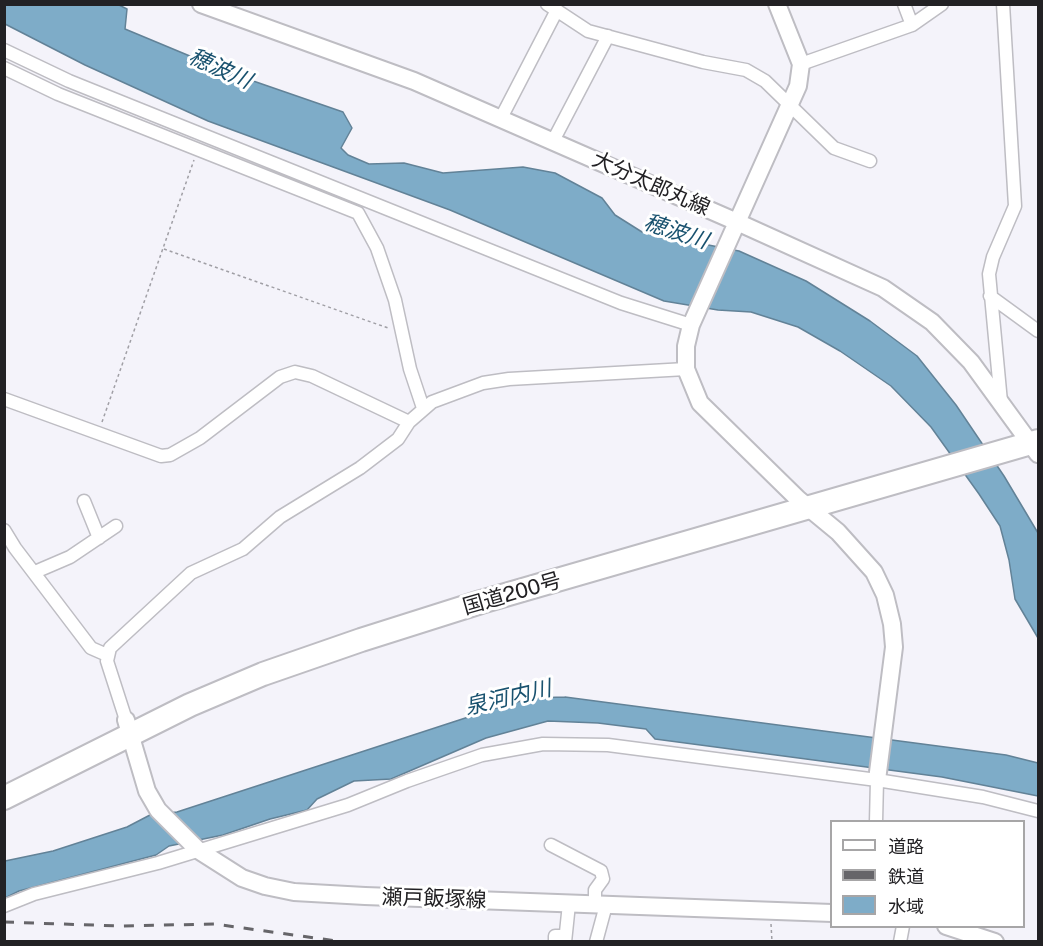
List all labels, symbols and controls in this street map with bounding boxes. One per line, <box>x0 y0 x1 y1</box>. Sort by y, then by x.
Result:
water label: 穂波川 <box>184 44 256 94</box>
street label: 大分太郎丸線 <box>588 147 714 221</box>
water label: 穂波川 <box>641 209 711 255</box>
street label: 国道200号 <box>460 568 564 620</box>
water label: 泉河内川 <box>462 675 554 721</box>
legend <box>830 820 1025 928</box>
text: 道路 <box>888 836 924 857</box>
text: 鉄道 <box>888 866 924 887</box>
street label: 瀬戸飯塚線 <box>381 885 487 913</box>
text: 水域 <box>888 896 924 917</box>

